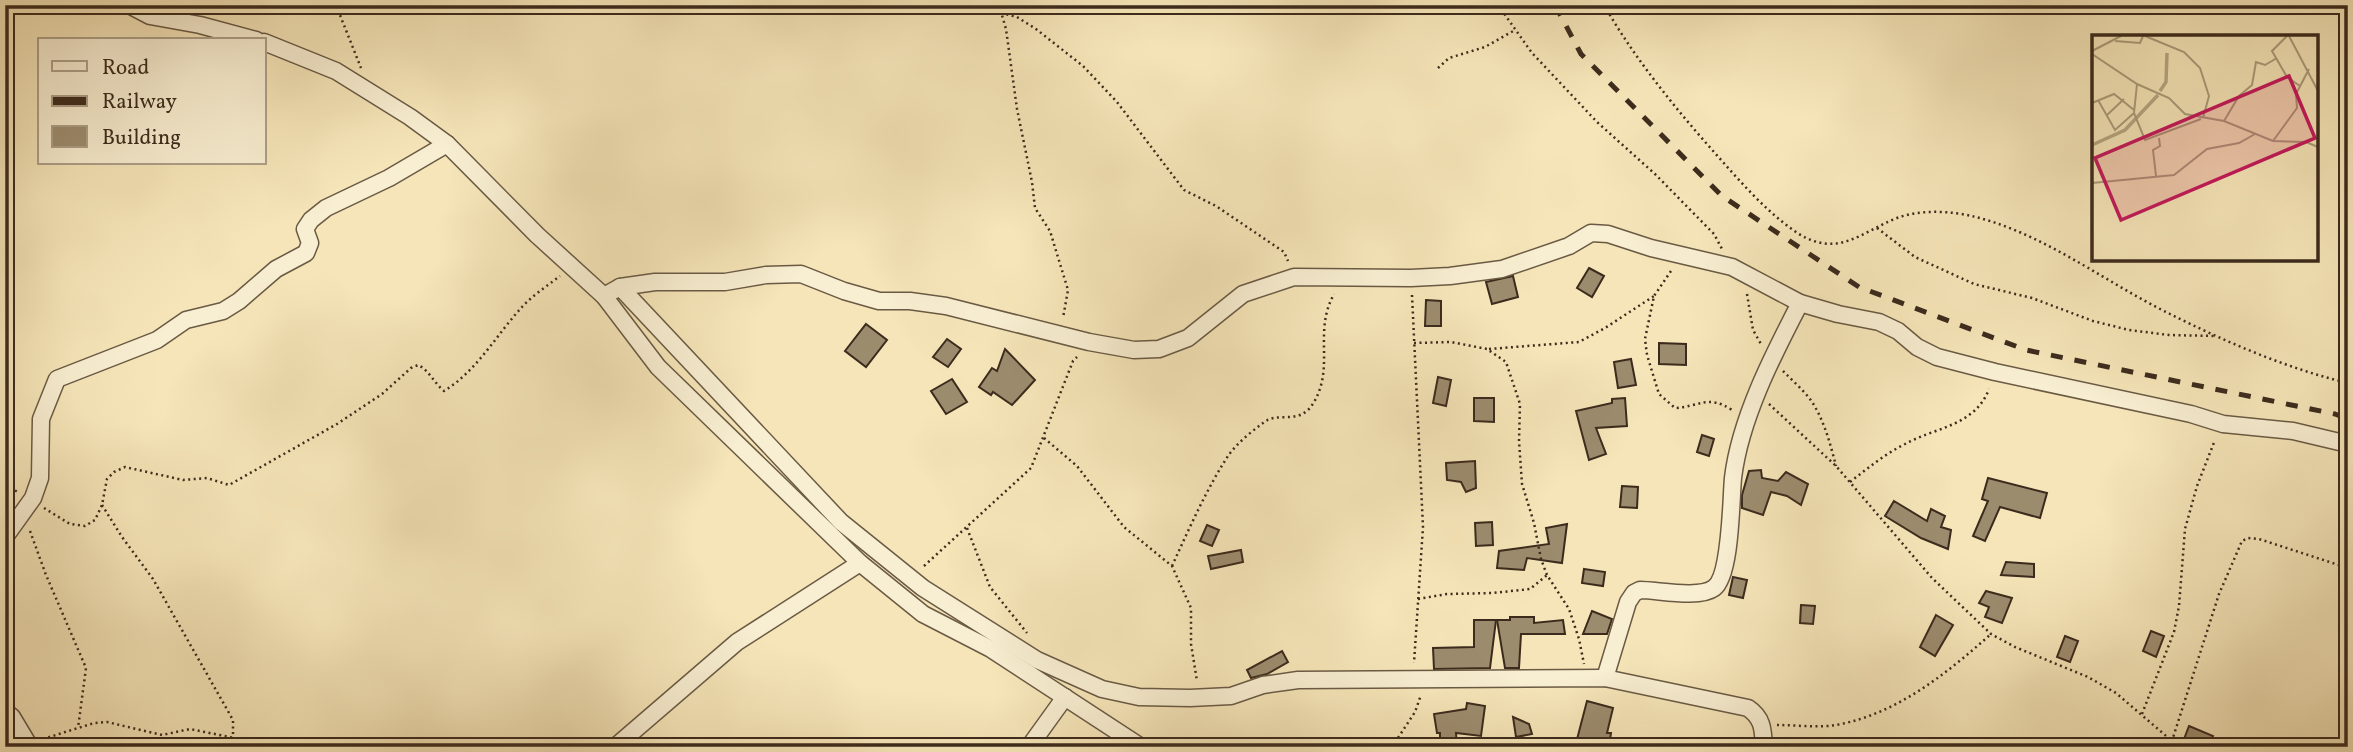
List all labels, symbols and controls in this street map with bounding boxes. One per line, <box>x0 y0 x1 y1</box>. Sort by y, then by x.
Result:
inset map <box>2092 35 2318 261</box>
legend <box>38 38 266 164</box>
text: Road <box>102 54 149 83</box>
text: Railway <box>102 88 178 117</box>
text: Building <box>102 124 181 153</box>

